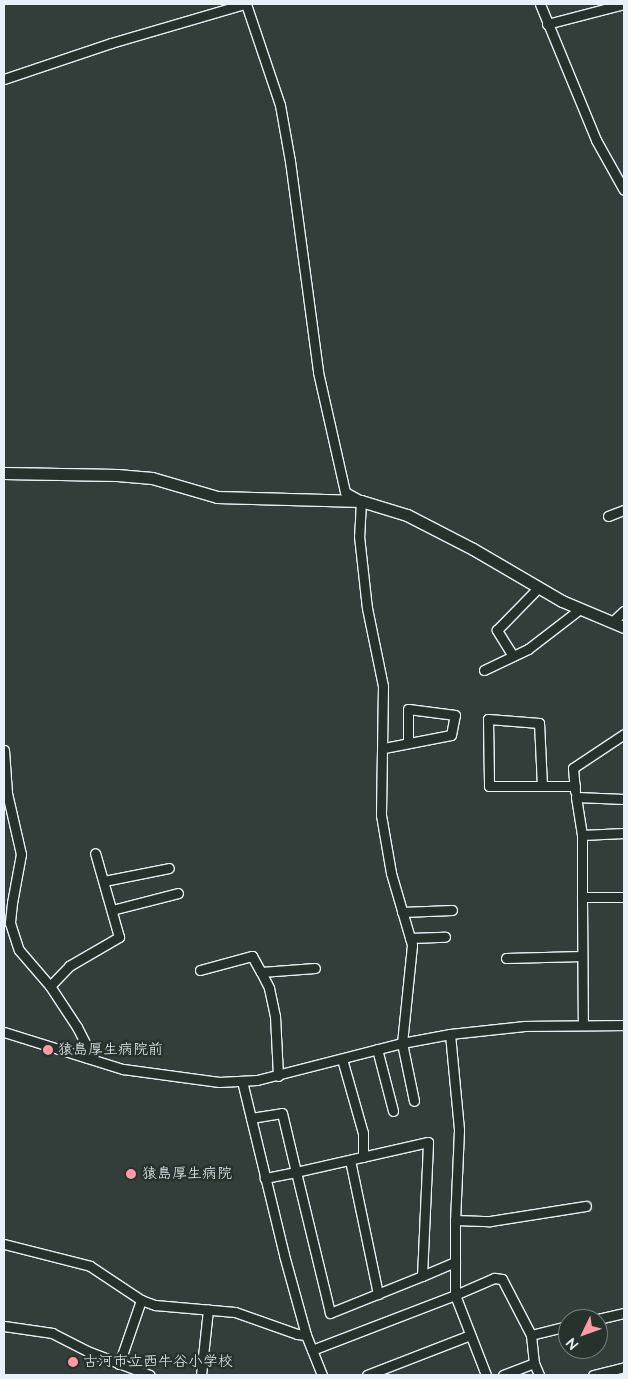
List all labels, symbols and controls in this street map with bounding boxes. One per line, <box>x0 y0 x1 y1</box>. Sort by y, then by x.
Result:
place label: 猿島厚生病院前 <box>58 1041 163 1059</box>
marker: 猿島厚生病院前 <box>42 1044 54 1056</box>
place label: 猿島厚生病院 <box>142 1165 232 1183</box>
marker: 猿島厚生病院 <box>124 1167 138 1181</box>
north arrow <box>558 1309 608 1359</box>
text: N <box>562 1333 583 1353</box>
place label: 古河市立西牛谷小学校 <box>83 1353 233 1371</box>
marker: 古河市立西牛谷小学校 <box>67 1356 79 1368</box>

